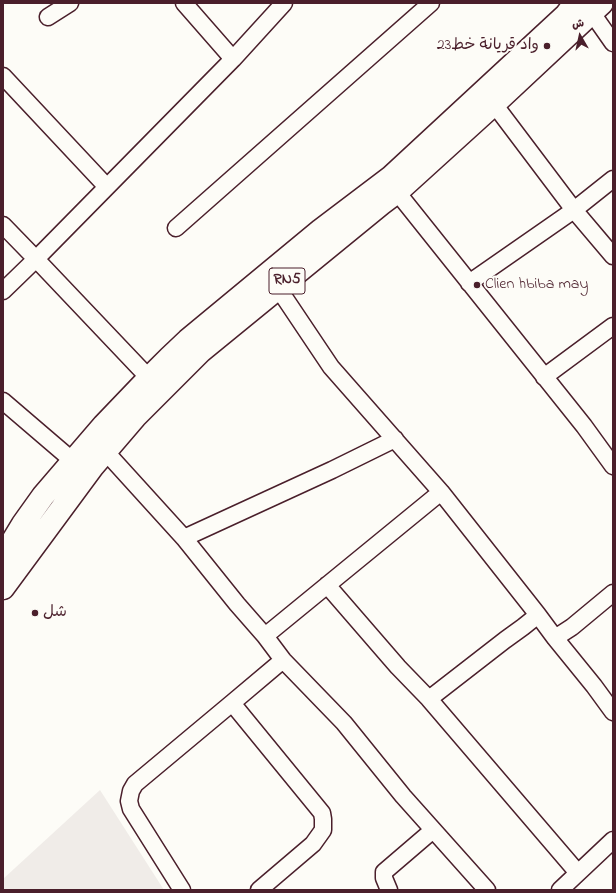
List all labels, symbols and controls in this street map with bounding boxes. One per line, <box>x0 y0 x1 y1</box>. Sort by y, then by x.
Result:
text: ش <box>571 15 585 33</box>
north arrow <box>560 16 600 56</box>
place label: واد قريانة خط23 <box>437 36 539 56</box>
marker: واد قريانة خط23 <box>542 41 552 51</box>
road number: RN5 <box>269 268 305 294</box>
place label: Clien hbiba may <box>485 275 588 295</box>
marker: Clien hbiba may <box>472 280 482 290</box>
place label: شل <box>43 603 67 623</box>
marker: شل <box>30 608 40 618</box>

